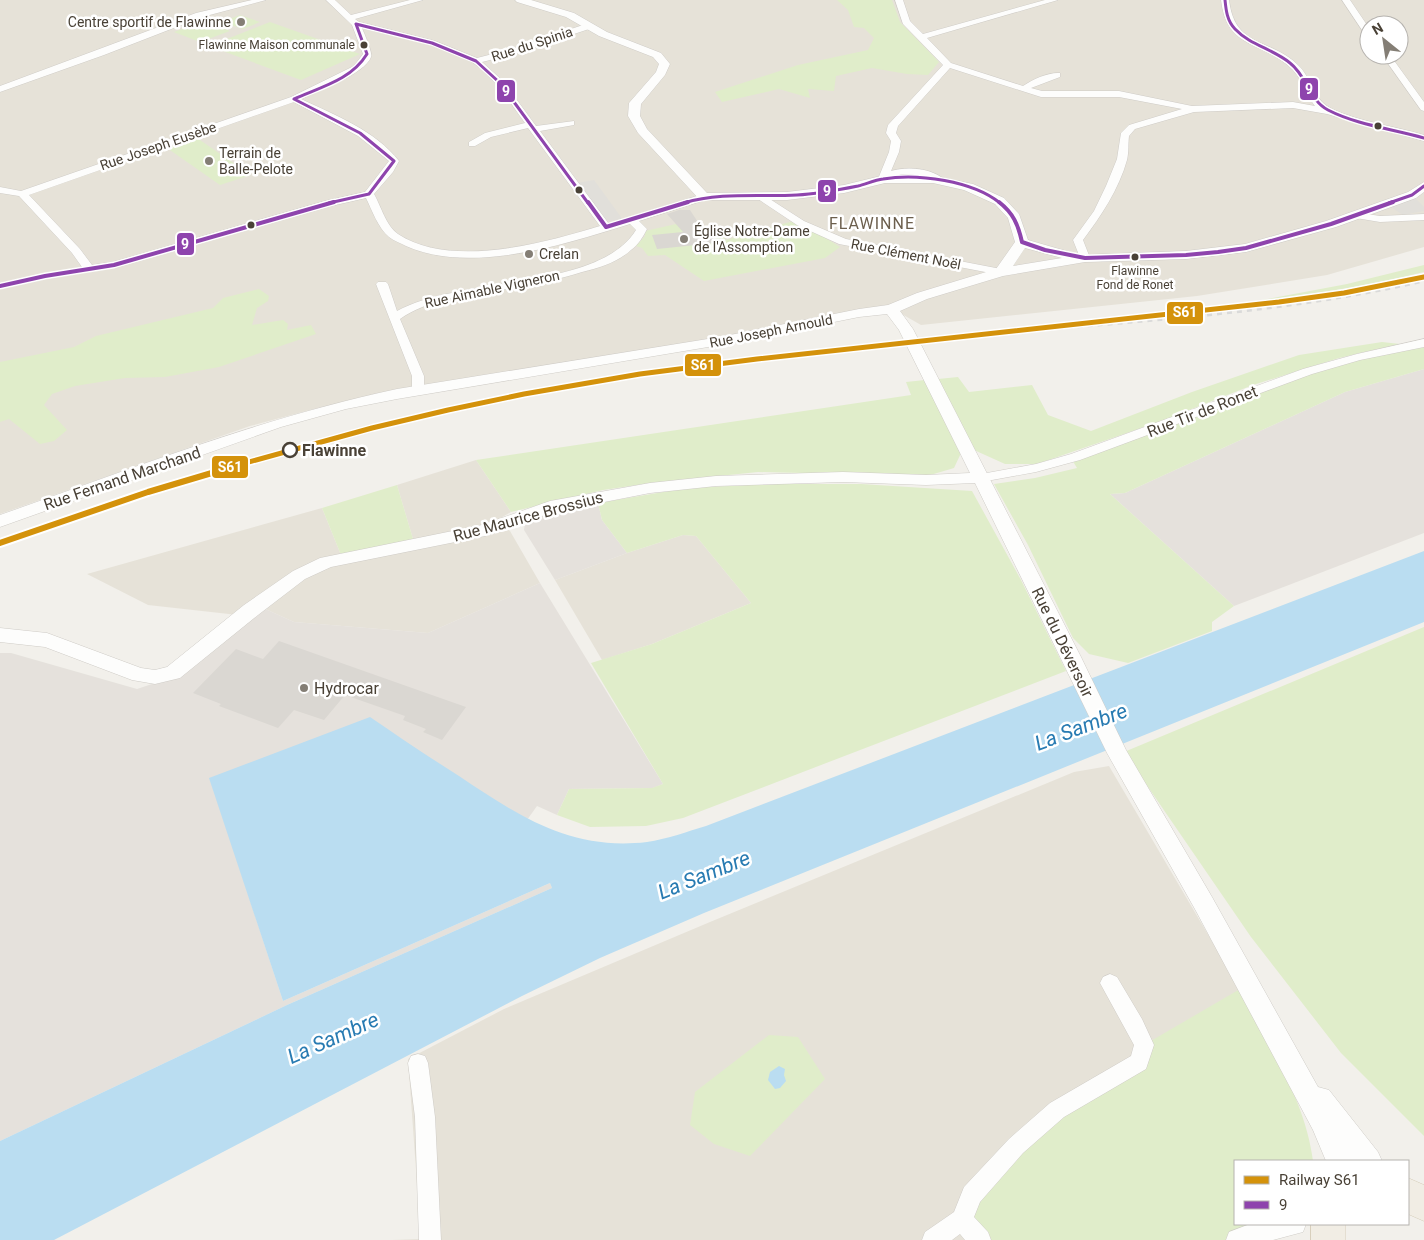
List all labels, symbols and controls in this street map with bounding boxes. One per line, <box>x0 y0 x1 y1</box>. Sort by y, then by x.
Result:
place label: Centre sportif de Flawinne <box>68 14 231 30</box>
north arrow <box>1359 15 1409 65</box>
marker: Centre sportif de Flawinne <box>235 16 247 28</box>
text: N <box>1369 19 1386 38</box>
street label: Rue du Spinia <box>489 23 575 65</box>
place label: Flawinne Maison communale <box>199 38 355 52</box>
marker: Flawinne Maison communale <box>359 40 369 50</box>
line badge: 9 <box>1299 77 1319 101</box>
line badge: 9 <box>496 79 516 103</box>
text: 9 <box>1305 81 1313 97</box>
text: 9 <box>502 83 510 99</box>
street label: Rue Joseph Eusèbe <box>98 119 218 173</box>
unlabelled marker <box>1373 121 1383 131</box>
place label: Terrain de Balle-Pelote <box>219 145 293 177</box>
marker: Terrain de Balle-Pelote <box>203 155 215 167</box>
line badge: 9 <box>817 179 837 203</box>
text: 9 <box>823 183 831 199</box>
unlabelled marker <box>574 185 584 195</box>
district label: FLAWINNE <box>829 214 915 233</box>
unlabelled marker <box>246 220 256 230</box>
place label: Église Notre-Dame de l'Assomption <box>694 222 810 255</box>
line badge: 9 <box>176 232 195 256</box>
marker: Église Notre-Dame de l'Assomption <box>678 233 690 245</box>
text: 9 <box>181 236 189 252</box>
street label: Rue Clément Noël <box>850 236 962 272</box>
place label: Crelan <box>539 246 579 262</box>
marker: Crelan <box>523 248 535 260</box>
marker: Flawinne Fond de Ronet <box>1130 252 1140 262</box>
place label: Flawinne Fond de Ronet <box>1097 264 1174 292</box>
street label: Rue Aimable Vigneron <box>423 267 561 311</box>
line badge: S61 <box>1166 301 1204 325</box>
text: S61 <box>1173 304 1197 320</box>
street label: Rue Joseph Arnould <box>708 311 834 351</box>
line badge: S61 <box>684 353 722 377</box>
text: S61 <box>691 357 715 373</box>
street label: Rue Tir de Ronet <box>1144 382 1260 441</box>
place label: Flawinne <box>302 441 367 460</box>
marker: Flawinne <box>282 442 298 458</box>
street label: Rue Fernand Marchand <box>41 443 203 514</box>
line badge: S61 <box>211 455 249 479</box>
text: S61 <box>218 459 242 475</box>
street label: Rue Maurice Brossius <box>451 487 605 546</box>
street label: Rue du Déversoir <box>1028 584 1098 701</box>
place label: Hydrocar <box>314 679 379 698</box>
marker: Hydrocar <box>298 682 310 694</box>
water label: La Sambre <box>1031 698 1131 756</box>
water label: La Sambre <box>654 846 754 904</box>
water label: La Sambre <box>284 1007 382 1069</box>
legend <box>1234 1160 1409 1225</box>
text: Railway S61 <box>1279 1171 1360 1189</box>
text: 9 <box>1279 1196 1287 1214</box>

